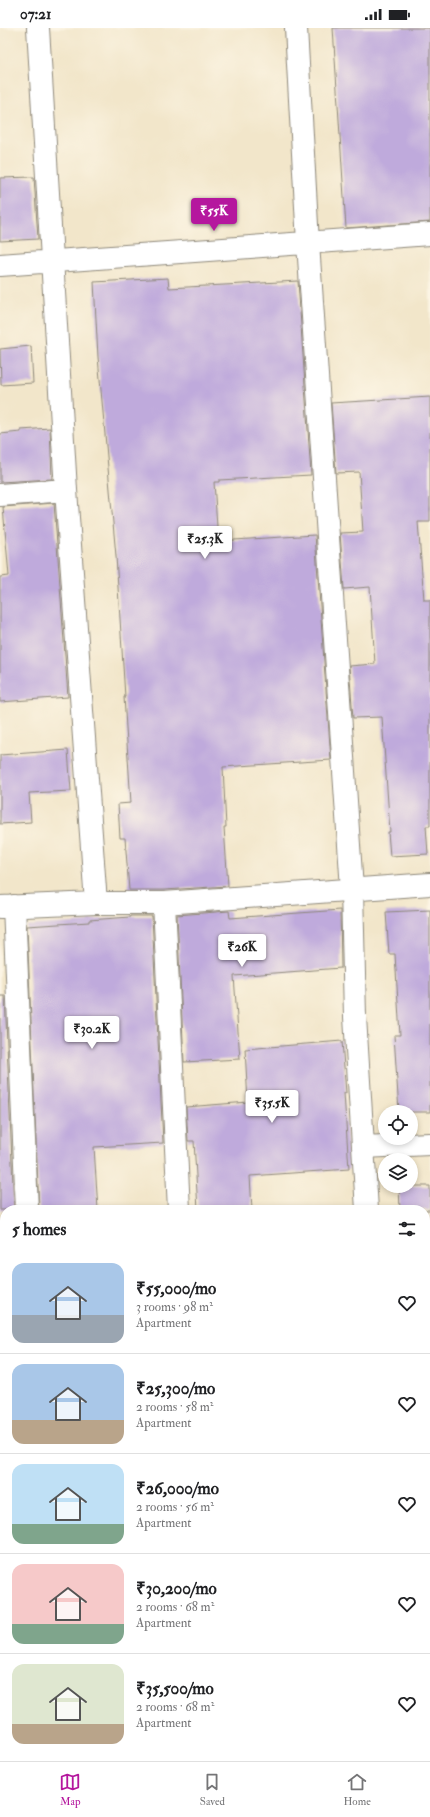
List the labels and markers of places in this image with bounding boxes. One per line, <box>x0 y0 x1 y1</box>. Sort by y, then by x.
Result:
pin: ₹55K <box>190 198 238 232</box>
pin: ₹25.3K <box>172 526 238 560</box>
pin: ₹26K <box>218 934 266 968</box>
pin: ₹30.2K <box>59 1016 125 1050</box>
pin: ₹35.5K <box>239 1090 305 1124</box>

